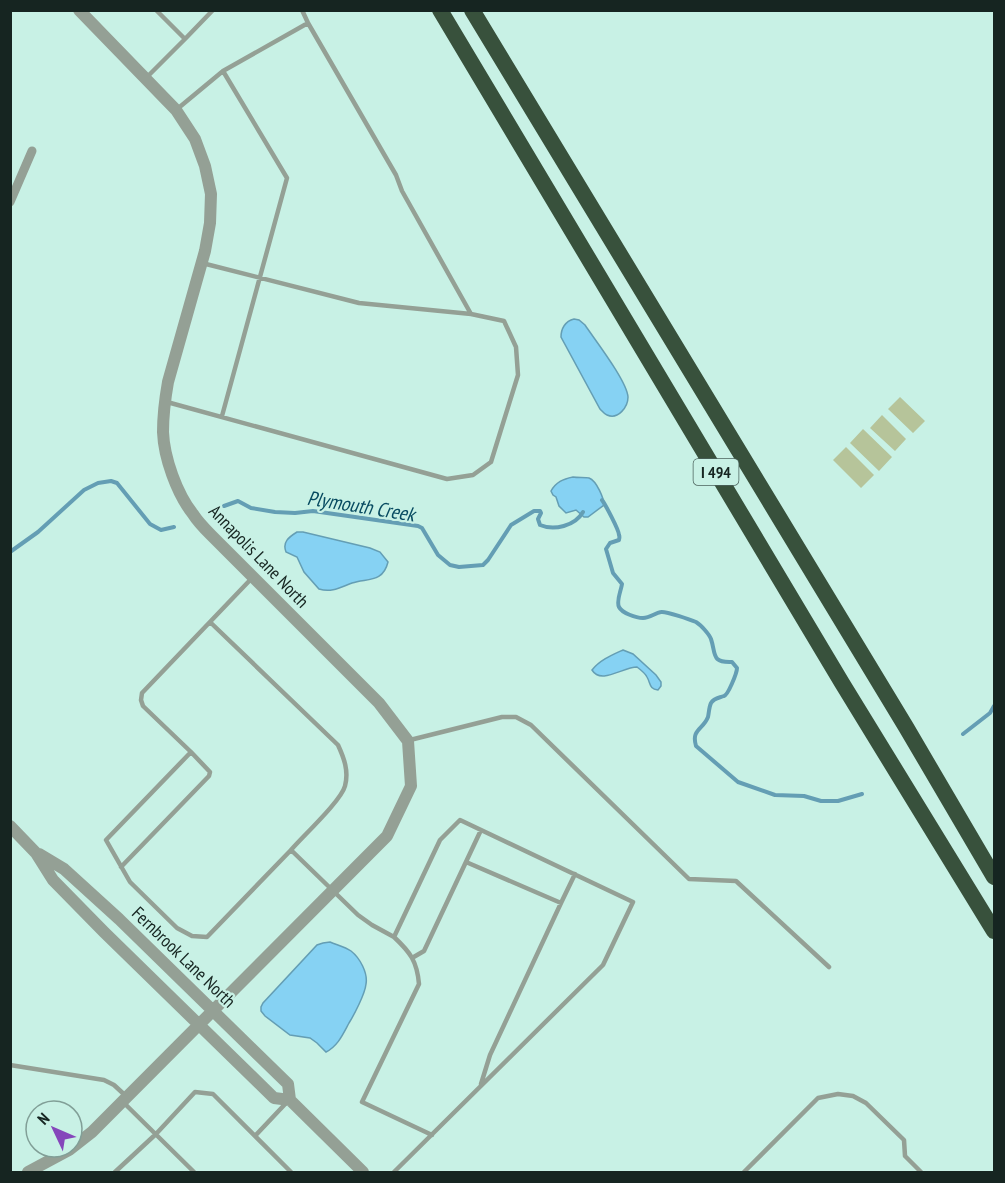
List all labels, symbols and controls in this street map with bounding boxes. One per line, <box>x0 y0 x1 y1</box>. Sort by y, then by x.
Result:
road number: I 494 <box>694 459 738 485</box>
water label: Plymouth Creek <box>305 485 419 528</box>
street label: Annapolis Lane North <box>204 500 314 612</box>
street label: Fernbrook Lane North <box>127 902 241 1012</box>
north arrow <box>24 1099 84 1159</box>
text: N <box>33 1109 53 1129</box>

